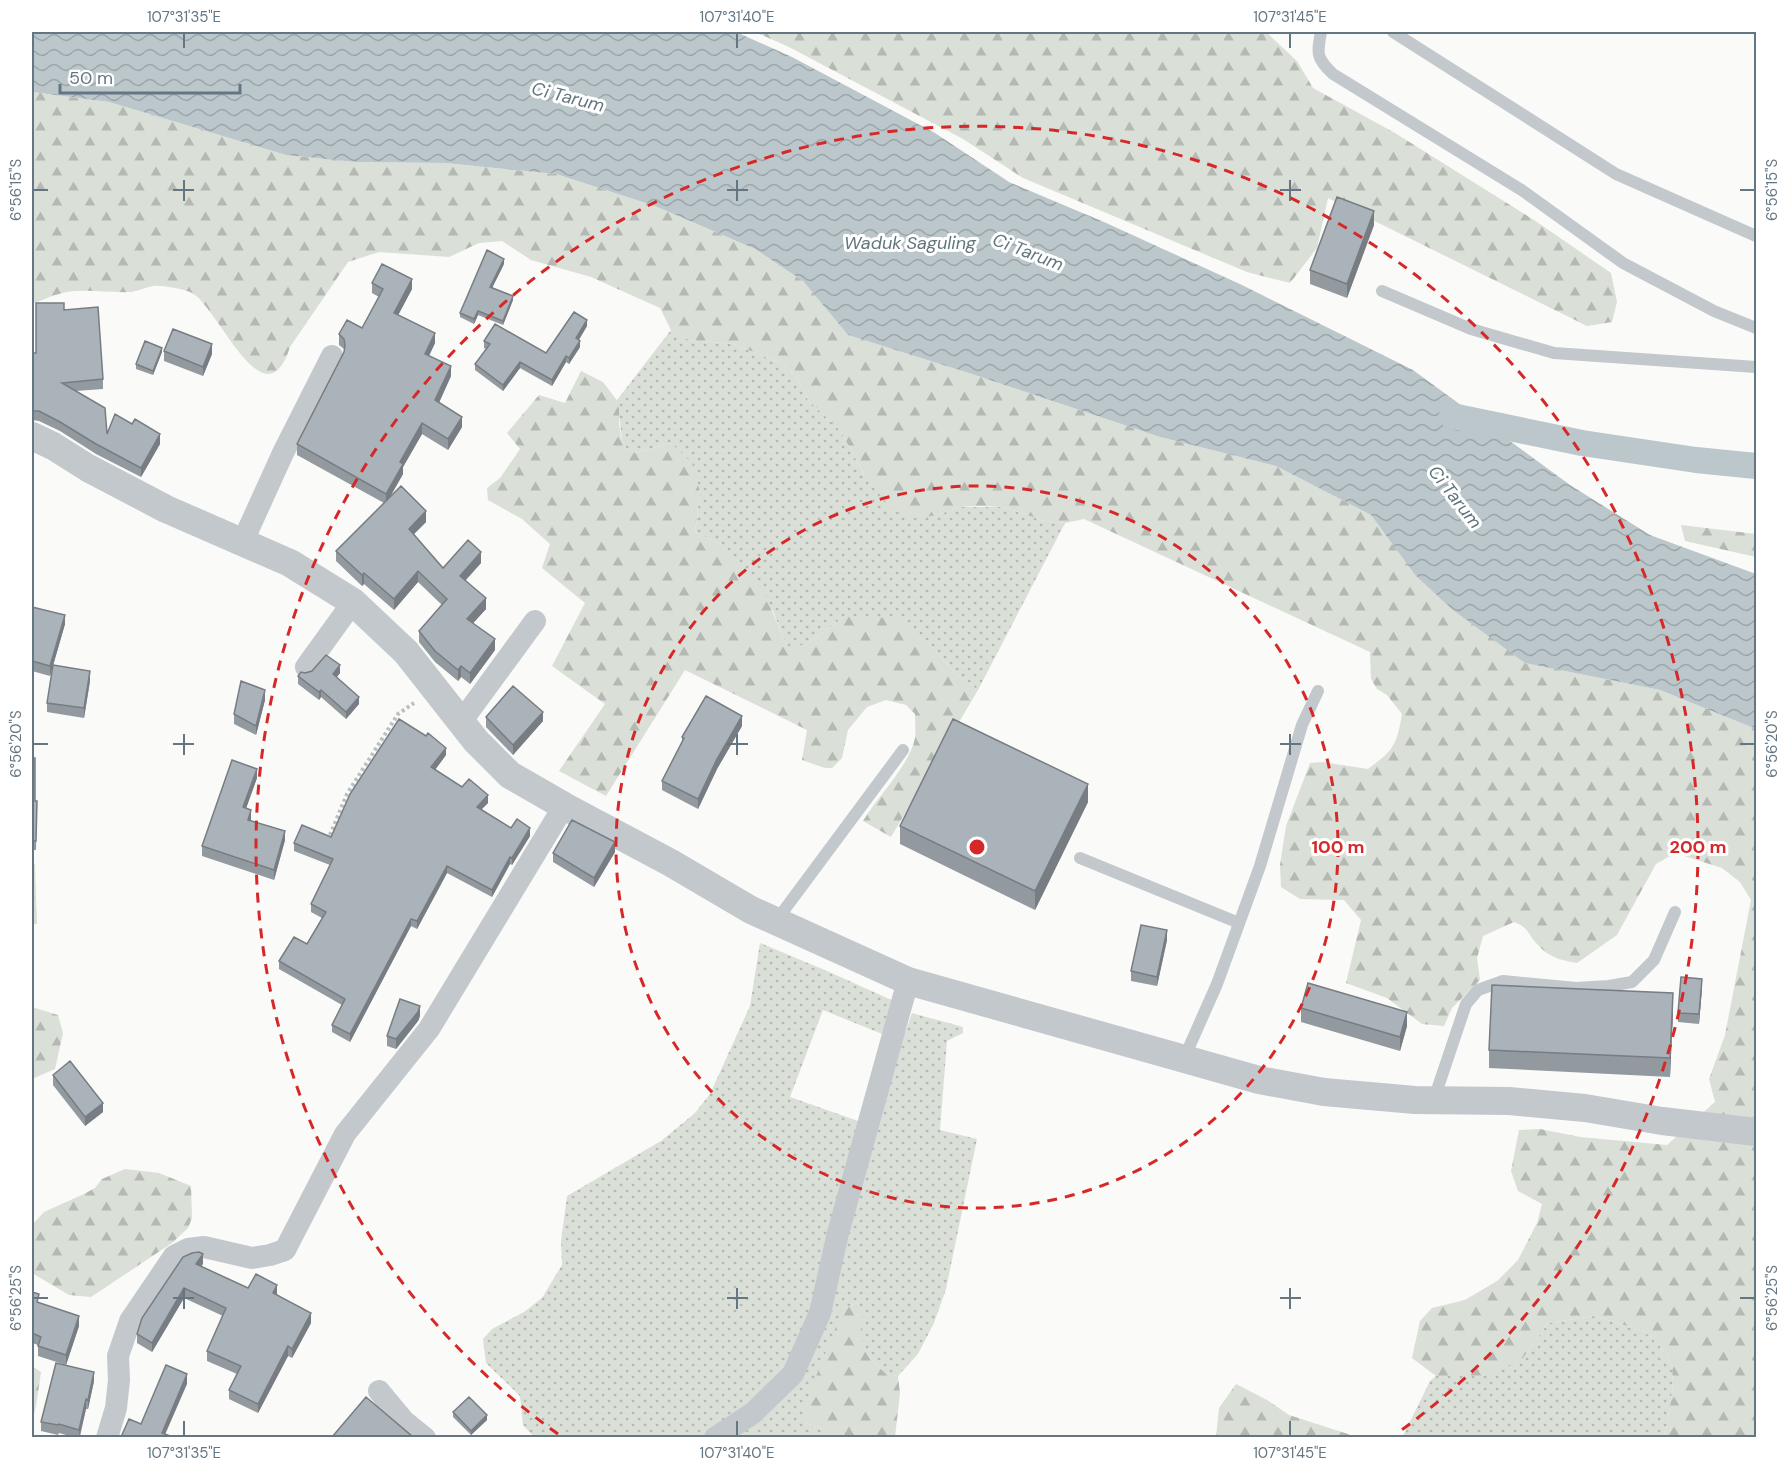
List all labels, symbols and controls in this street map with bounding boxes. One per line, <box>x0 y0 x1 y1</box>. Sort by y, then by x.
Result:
text: 107°31'35"E <box>147 7 221 27</box>
text: 107°31'40"E <box>700 7 774 27</box>
text: 107°31'45"E <box>1253 7 1327 27</box>
scale bar <box>60 57 240 95</box>
text: 50 m <box>69 66 113 90</box>
water label: Ci Tarum <box>529 76 607 118</box>
text: 6°56'15"S <box>6 159 26 221</box>
text: 6°56'15"S <box>1762 159 1782 221</box>
water label: Ci Tarum <box>989 228 1067 277</box>
water label: Waduk Saguling <box>844 231 977 255</box>
water label: Ci Tarum <box>1423 460 1487 534</box>
text: 6°56'20"S <box>6 710 26 778</box>
text: 6°56'20"S <box>1762 710 1782 778</box>
text: 100 m <box>1311 835 1365 859</box>
text: 200 m <box>1670 835 1726 859</box>
centre of rings <box>967 837 987 857</box>
text: 6°56'25"S <box>6 1265 26 1331</box>
text: 6°56'25"S <box>1762 1265 1782 1331</box>
text: 107°31'35"E <box>147 1443 221 1463</box>
text: 107°31'40"E <box>700 1443 774 1463</box>
text: 107°31'45"E <box>1253 1443 1327 1463</box>

